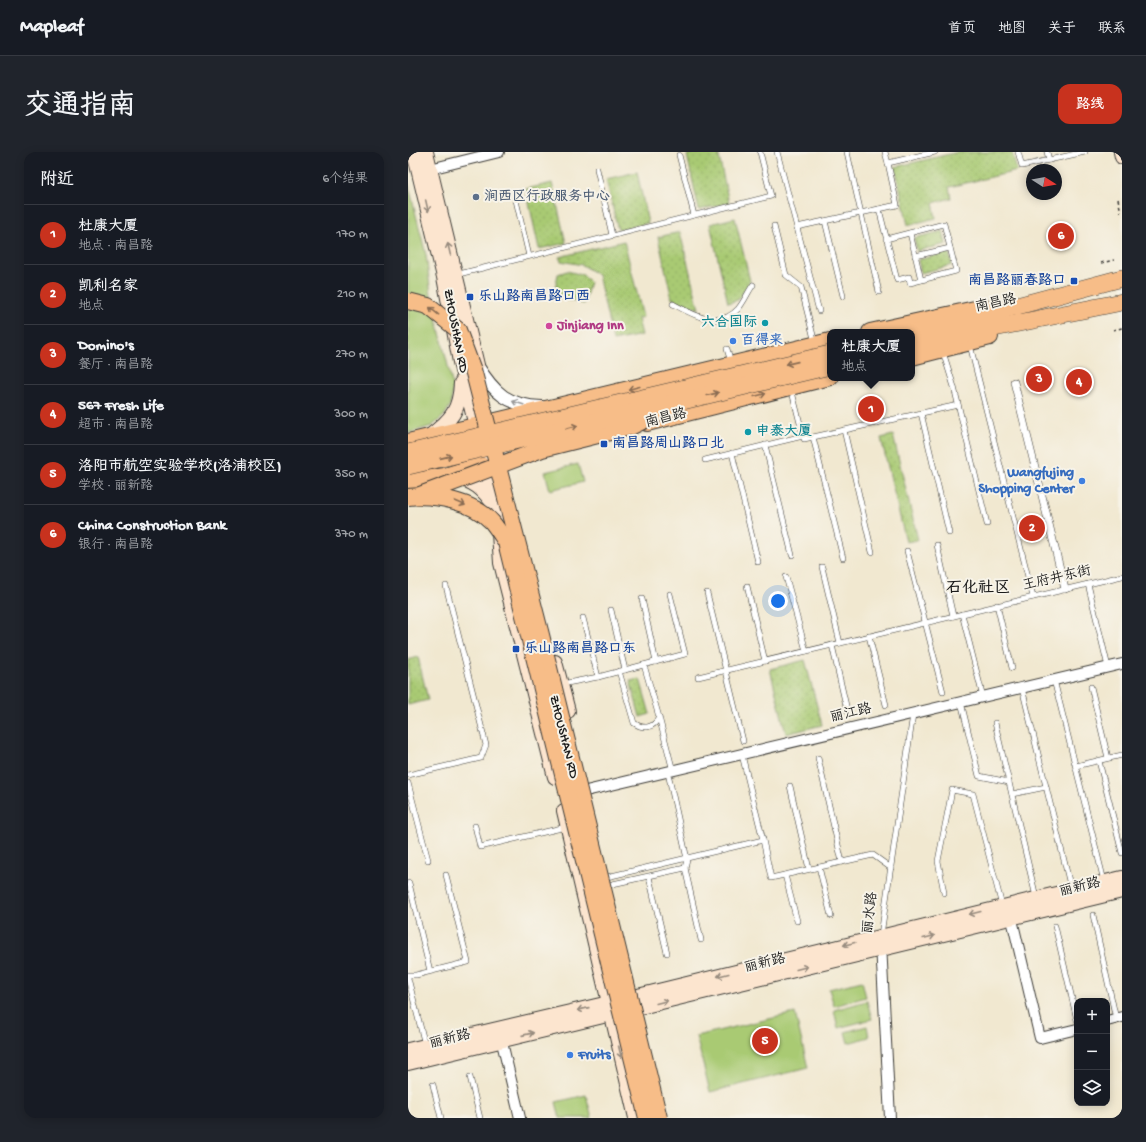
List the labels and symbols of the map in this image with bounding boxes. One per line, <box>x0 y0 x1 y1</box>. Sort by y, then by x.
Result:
north arrow <box>1026 164 1062 200</box>
place label: 涧西区行政服务中心 <box>484 188 610 206</box>
marker: 涧西区行政服务中心 <box>471 192 481 202</box>
one-way arrow <box>424 199 432 212</box>
pin: 6 <box>1048 221 1074 251</box>
one-way arrow <box>445 243 453 256</box>
place label: 南昌路丽春路口 <box>968 272 1066 290</box>
marker: 南昌路丽春路口 <box>1069 276 1079 286</box>
street label: ZHOUSHAN RD <box>439 288 472 375</box>
place label: 乐山路南昌路口西 <box>478 288 590 306</box>
street label: 南昌路 <box>973 290 1018 317</box>
marker: 乐山路南昌路口西 <box>465 292 475 302</box>
one-way arrow <box>429 306 440 315</box>
place label: 六合国际 <box>701 314 757 332</box>
place label: Jinjiang Inn <box>556 318 624 335</box>
marker: 六合国际 <box>760 318 770 328</box>
marker: Jinjiang Inn <box>544 321 554 331</box>
place label: 百得来 <box>741 332 783 350</box>
marker: 百得来 <box>728 336 738 346</box>
one-way arrow <box>786 359 799 367</box>
pin: 3 <box>1026 364 1052 394</box>
pin: 4 <box>1066 367 1092 397</box>
one-way arrow <box>628 385 641 393</box>
one-way arrow <box>706 390 719 398</box>
one-way arrow <box>753 390 766 398</box>
pin: 1 <box>858 394 884 424</box>
one-way arrow <box>512 399 525 406</box>
street label: 南昌路 <box>643 405 688 432</box>
one-way arrow <box>566 423 579 431</box>
place label: 申泰大厦 <box>756 423 812 441</box>
marker: 申泰大厦 <box>743 427 753 437</box>
place label: 南昌路周山路口北 <box>612 435 724 453</box>
marker: 南昌路周山路口北 <box>599 439 609 449</box>
one-way arrow <box>439 453 452 461</box>
place label: Wangfujing Shopping Center <box>979 465 1076 498</box>
marker: Wangfujing Shopping Center <box>1077 476 1087 486</box>
one-way arrow <box>454 500 466 507</box>
pin: 2 <box>1019 513 1045 543</box>
street label: 王府井东街 <box>1021 562 1093 595</box>
district label: 石化社区 <box>946 579 1010 599</box>
your location <box>768 591 788 611</box>
place label: 乐山路南昌路口东 <box>524 640 636 658</box>
marker: 乐山路南昌路口东 <box>511 644 521 654</box>
street label: ZHOUSHAN RD <box>544 694 582 781</box>
street label: 丽江路 <box>828 700 873 727</box>
street label: 丽新路 <box>1057 874 1102 901</box>
street label: 丽水路 <box>859 891 882 935</box>
one-way arrow <box>969 910 982 917</box>
one-way arrow <box>922 933 935 941</box>
one-way arrow <box>843 940 856 948</box>
street label: 丽新路 <box>742 950 787 977</box>
one-way arrow <box>796 963 809 971</box>
one-way arrow <box>716 971 729 979</box>
one-way arrow <box>656 997 669 1005</box>
one-way arrow <box>577 1006 590 1013</box>
street label: 丽新路 <box>427 1026 472 1053</box>
pin: 5 <box>752 1026 778 1056</box>
one-way arrow <box>521 1030 534 1038</box>
one-way arrow <box>617 1046 625 1059</box>
place label: Fruits <box>577 1047 611 1064</box>
marker: Fruits <box>565 1050 575 1060</box>

